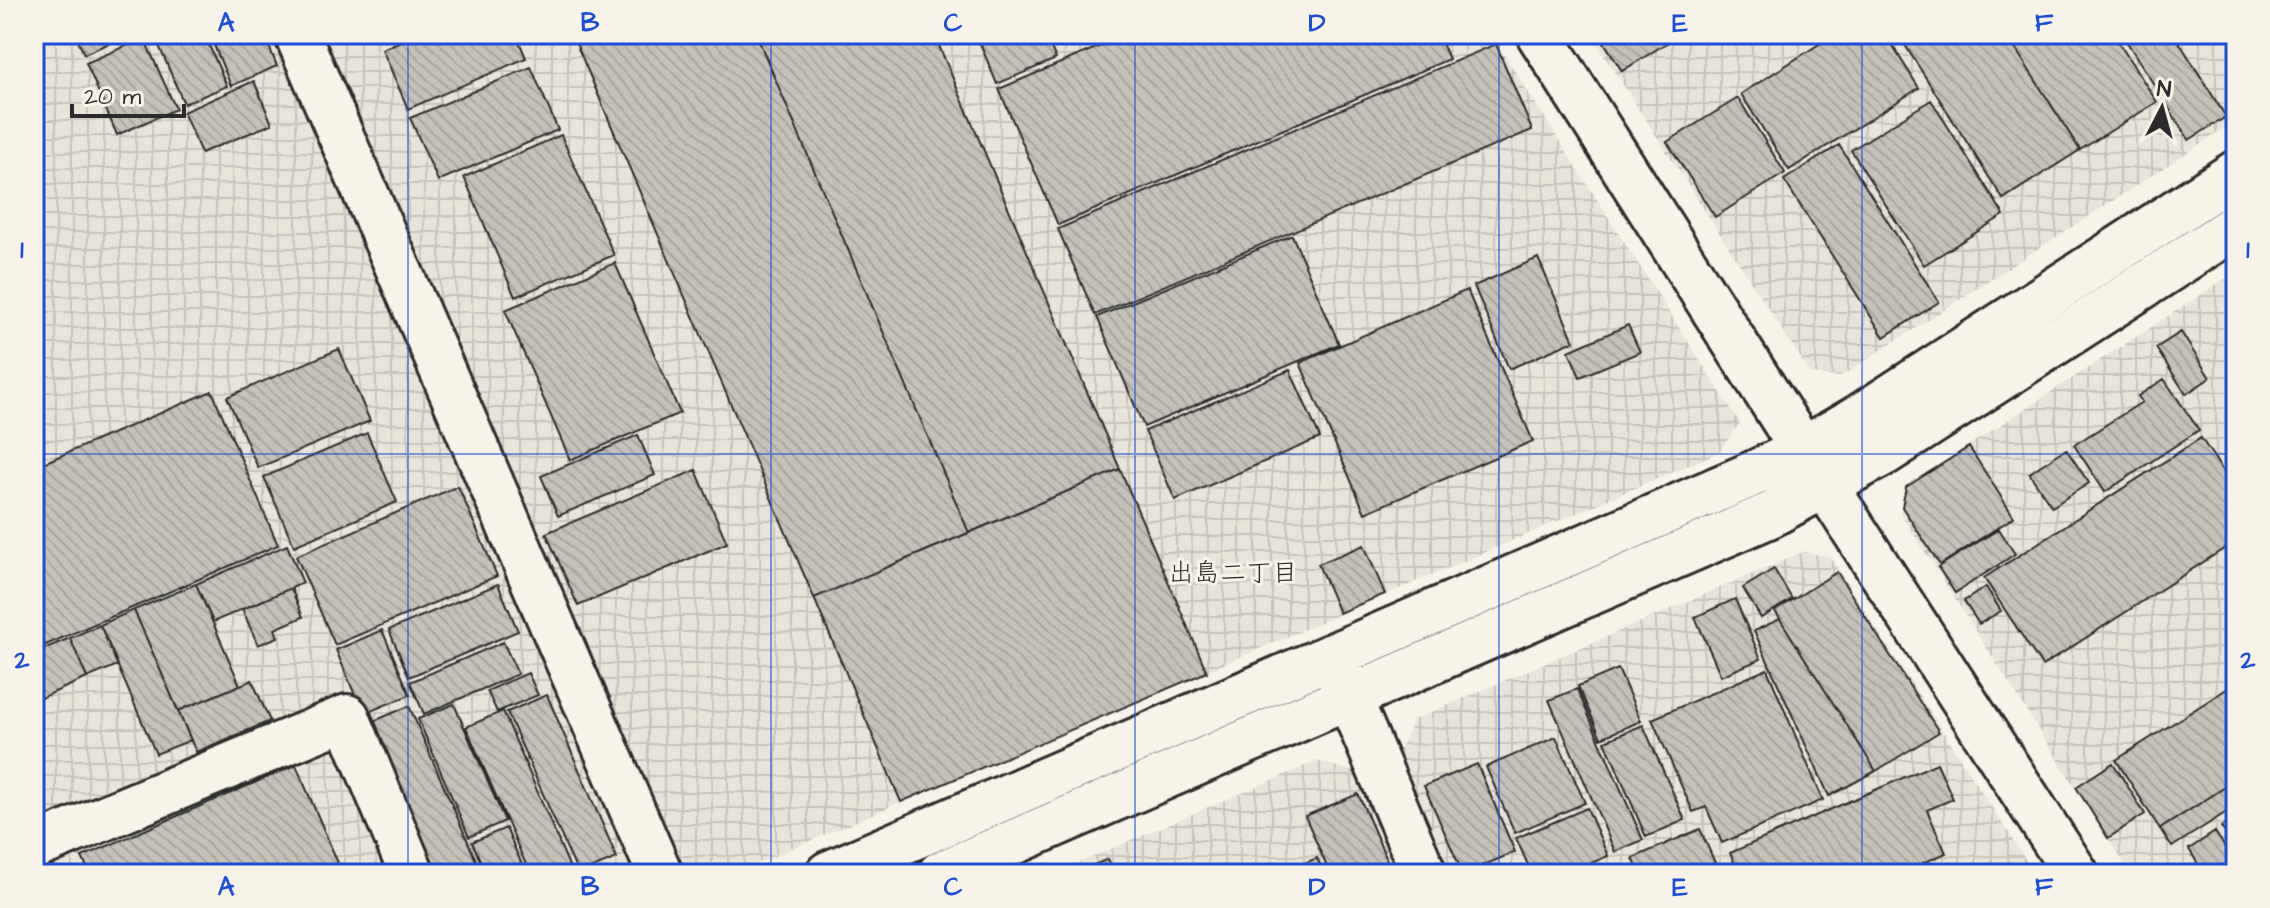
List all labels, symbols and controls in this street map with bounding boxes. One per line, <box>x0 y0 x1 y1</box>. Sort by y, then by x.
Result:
text: A <box>218 5 235 41</box>
text: B <box>581 5 600 41</box>
text: C <box>944 5 963 41</box>
text: D <box>1309 5 1326 41</box>
text: E <box>1672 5 1688 41</box>
text: F <box>2035 5 2054 41</box>
scale bar <box>72 68 184 118</box>
north arrow <box>2122 68 2202 148</box>
text: N <box>2155 73 2173 106</box>
text: 20 m <box>84 80 141 114</box>
text: 1 <box>20 232 24 268</box>
text: 1 <box>2246 232 2250 268</box>
district label: 出島二丁目 <box>1168 555 1298 591</box>
text: 2 <box>14 642 30 678</box>
text: 2 <box>2240 642 2256 678</box>
text: A <box>218 869 235 905</box>
text: B <box>581 869 600 905</box>
text: C <box>944 869 963 905</box>
text: D <box>1309 869 1326 905</box>
text: E <box>1672 869 1688 905</box>
text: F <box>2035 869 2054 905</box>

